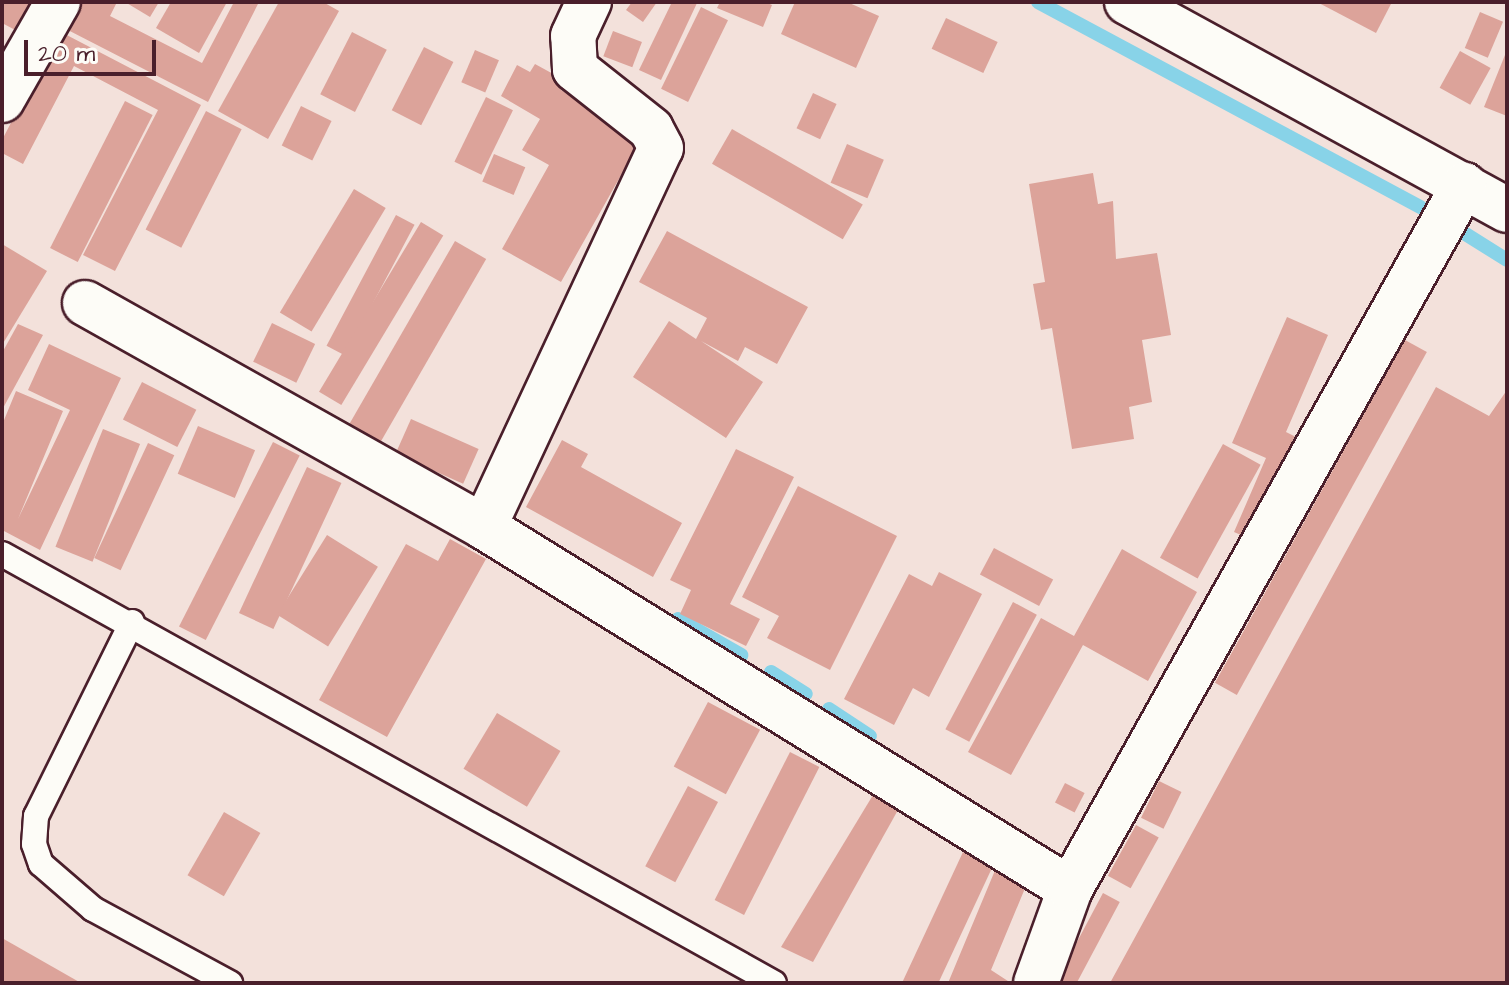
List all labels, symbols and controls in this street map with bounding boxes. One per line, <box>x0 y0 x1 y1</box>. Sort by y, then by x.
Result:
scale bar <box>28 24 160 74</box>
text: 20 m <box>38 37 95 71</box>

